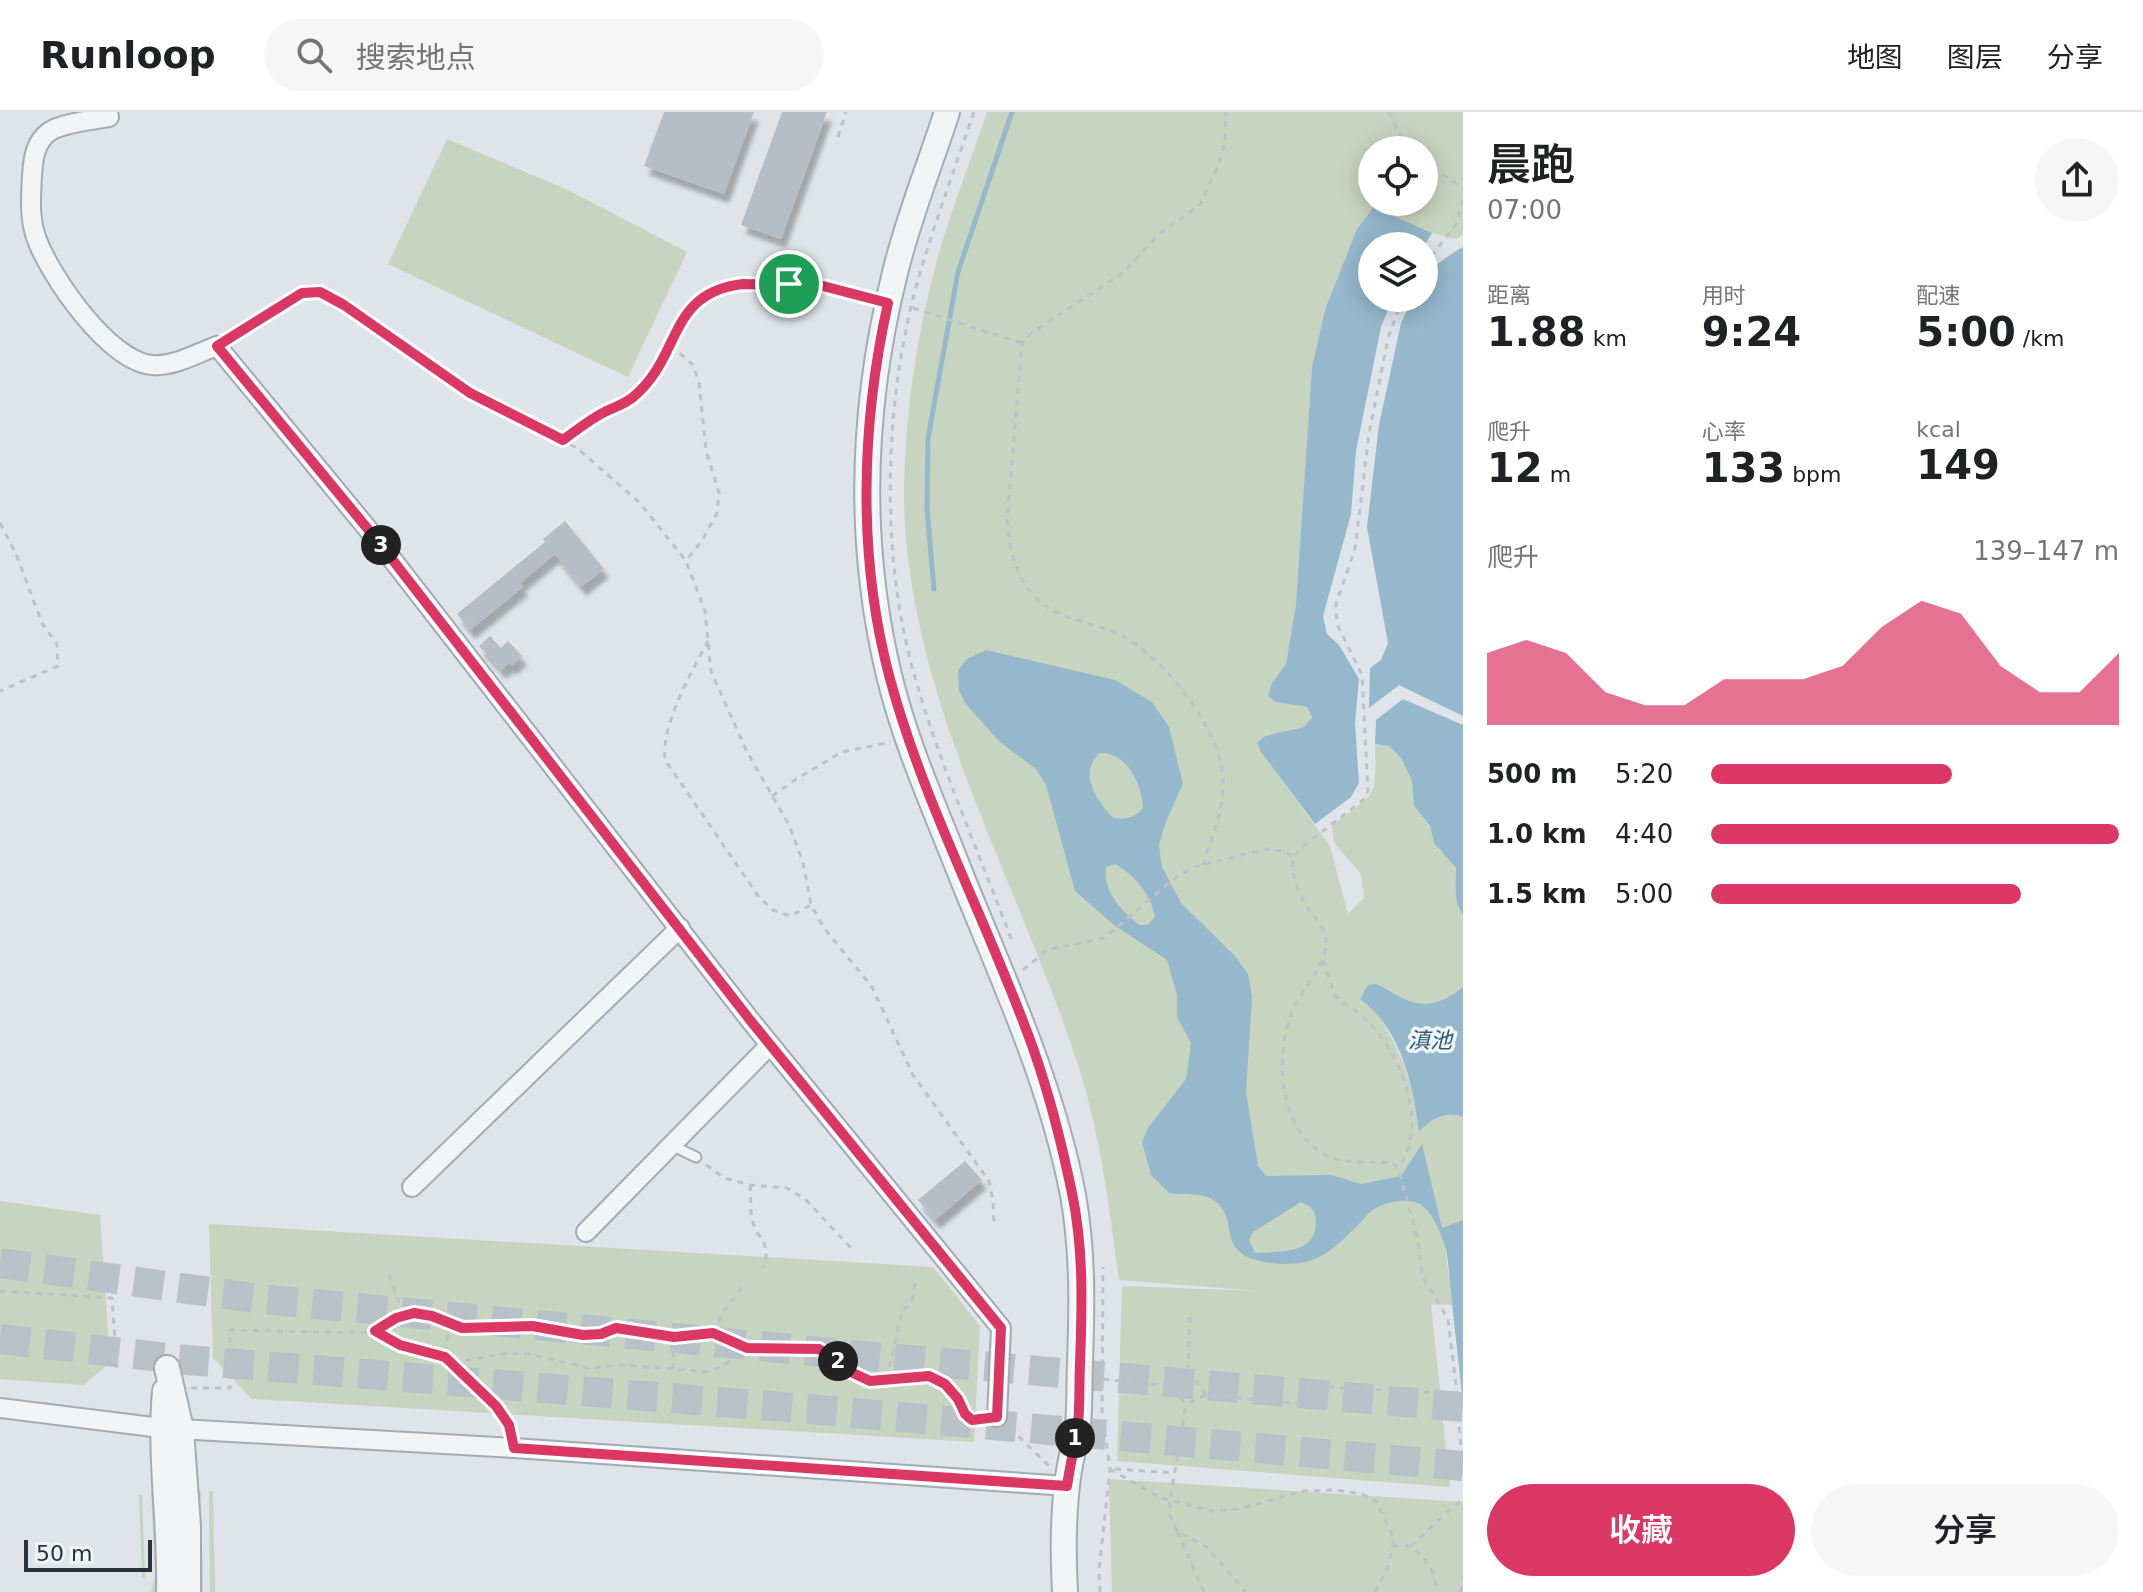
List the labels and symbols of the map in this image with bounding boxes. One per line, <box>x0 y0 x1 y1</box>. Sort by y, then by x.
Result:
pin <box>755 250 823 318</box>
pin: 3 <box>361 525 401 565</box>
water label: 滇池 <box>1408 1028 1454 1053</box>
pin: 2 <box>818 1341 858 1381</box>
pin: 1 <box>1055 1418 1095 1458</box>
scale bar <box>24 1536 152 1572</box>

